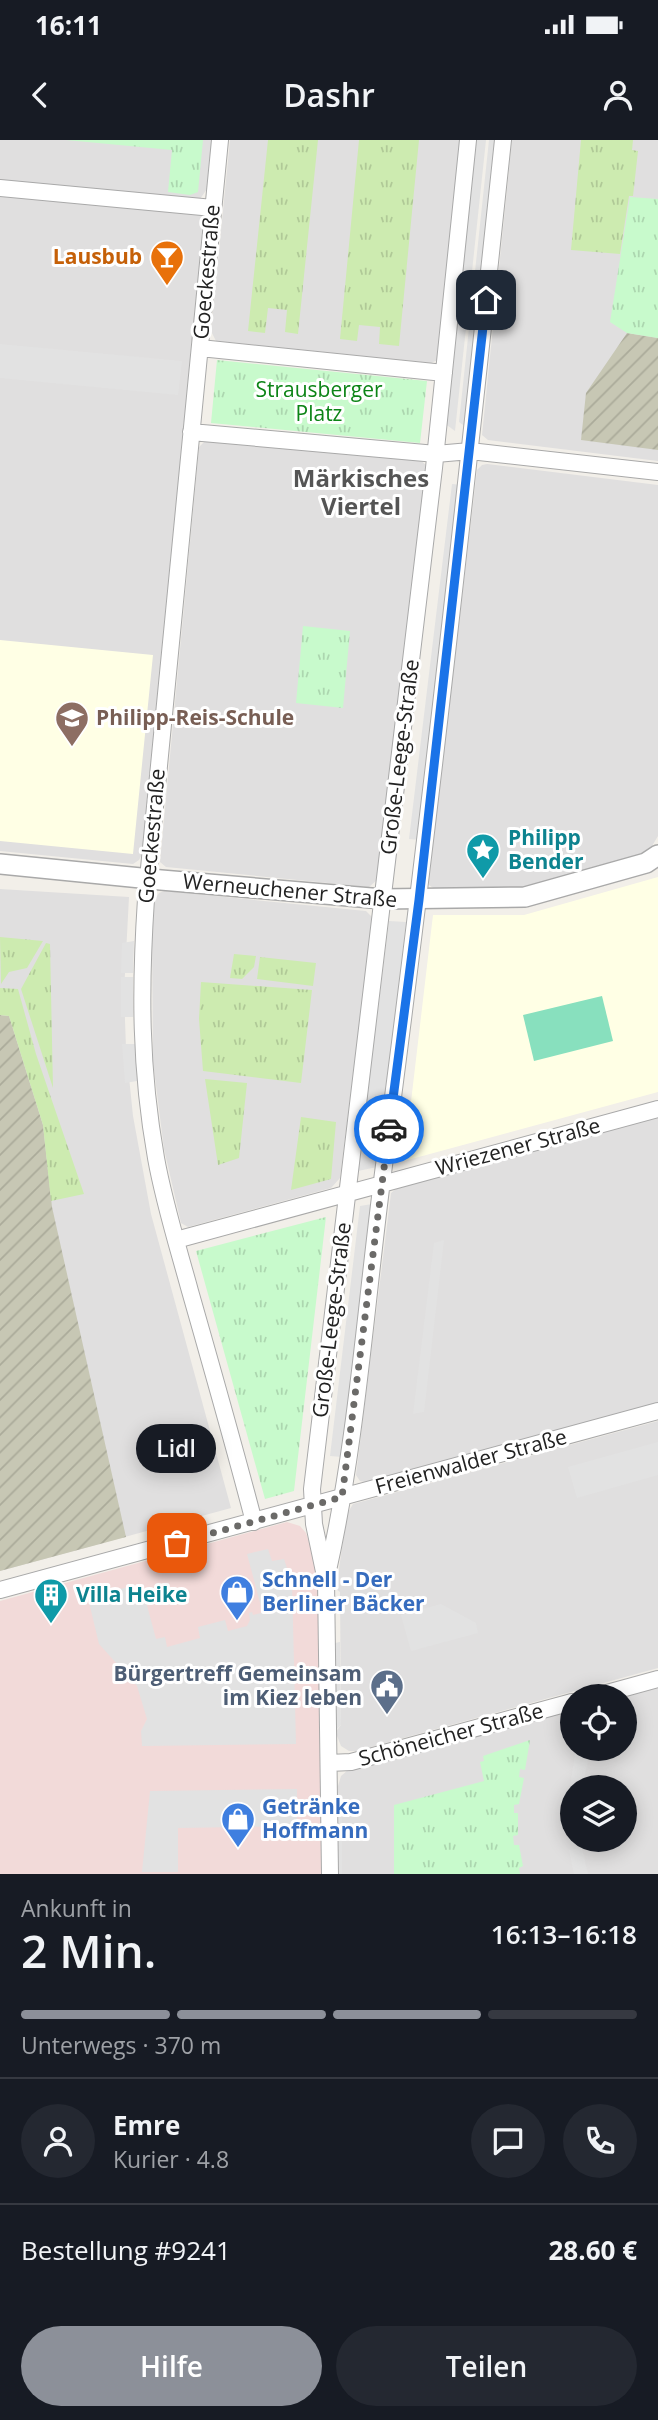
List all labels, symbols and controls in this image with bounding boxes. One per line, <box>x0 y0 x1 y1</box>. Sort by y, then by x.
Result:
text: 16:11 <box>35 7 102 43</box>
text: Dashr <box>283 73 375 116</box>
icon: back <box>21 76 59 114</box>
icon: person <box>599 76 637 114</box>
street label: Goeckestraße <box>186 203 226 340</box>
bar icon: Lausbub <box>148 238 186 287</box>
place label: Lausbub <box>53 242 142 270</box>
pin <box>456 270 516 330</box>
icon: home <box>467 281 505 319</box>
park label: Strausberger Platz <box>255 375 383 427</box>
district label: Märkisches Viertel <box>293 461 429 522</box>
street label: Große-Leege-Straße <box>373 658 425 856</box>
school or university icon: Philipp-Reis-Schule <box>53 699 91 748</box>
place label: Philipp-Reis-Schule <box>96 703 294 731</box>
street label: Goeckestraße <box>131 767 171 904</box>
place label: Philipp Bender <box>508 823 584 875</box>
place icon: Philipp Bender <box>464 831 502 880</box>
street label: Werneuchener Straße <box>182 867 398 913</box>
courier <box>354 1094 424 1164</box>
icon: car <box>370 1110 408 1148</box>
street label: Wriezener Straße <box>432 1111 603 1181</box>
street label: Große-Leege-Straße <box>305 1221 357 1419</box>
street label: Freienwalder Straße <box>372 1422 570 1500</box>
callout: Lidl <box>137 1424 217 1473</box>
text: Lidl <box>156 1432 196 1464</box>
pin <box>147 1513 207 1573</box>
icon: bag <box>158 1524 196 1562</box>
place label: Schnell - Der Berliner Bäcker <box>262 1565 425 1617</box>
shop icon: Schnell - Der Berliner Bäcker <box>218 1573 256 1622</box>
building icon: Villa Heike <box>32 1576 70 1625</box>
place label: Villa Heike <box>76 1580 187 1608</box>
place label: Bürgertreff Gemeinsam im Kiez leben <box>113 1659 362 1711</box>
public building icon: Bürgertreff Gemeinsam im Kiez leben <box>368 1667 406 1716</box>
map controls <box>560 1684 637 1852</box>
button: locate <box>560 1684 637 1761</box>
street label: Schöneicher Straße <box>355 1696 546 1772</box>
button: layers <box>560 1775 637 1852</box>
place label: Getränke Hoffmann <box>262 1792 368 1844</box>
shop icon: Getränke Hoffmann <box>219 1800 257 1849</box>
text: Ankunft in <box>21 1892 132 1924</box>
text: 16:13–16:18 <box>491 1916 637 1952</box>
text: 2 Min. <box>21 1919 156 1981</box>
text: Unterwegs · 370 m <box>21 2029 221 2061</box>
button: person <box>21 2104 95 2178</box>
button: chat <box>471 2104 545 2178</box>
button: phone <box>563 2104 637 2178</box>
text: Emre <box>113 2107 180 2143</box>
text: Kurier · 4.8 <box>113 2143 229 2175</box>
text: Bestellung #9241 <box>21 2232 231 2268</box>
text: 28.60 € <box>549 2232 637 2268</box>
button: Hilfe <box>21 2326 322 2406</box>
button: Teilen <box>336 2326 637 2406</box>

